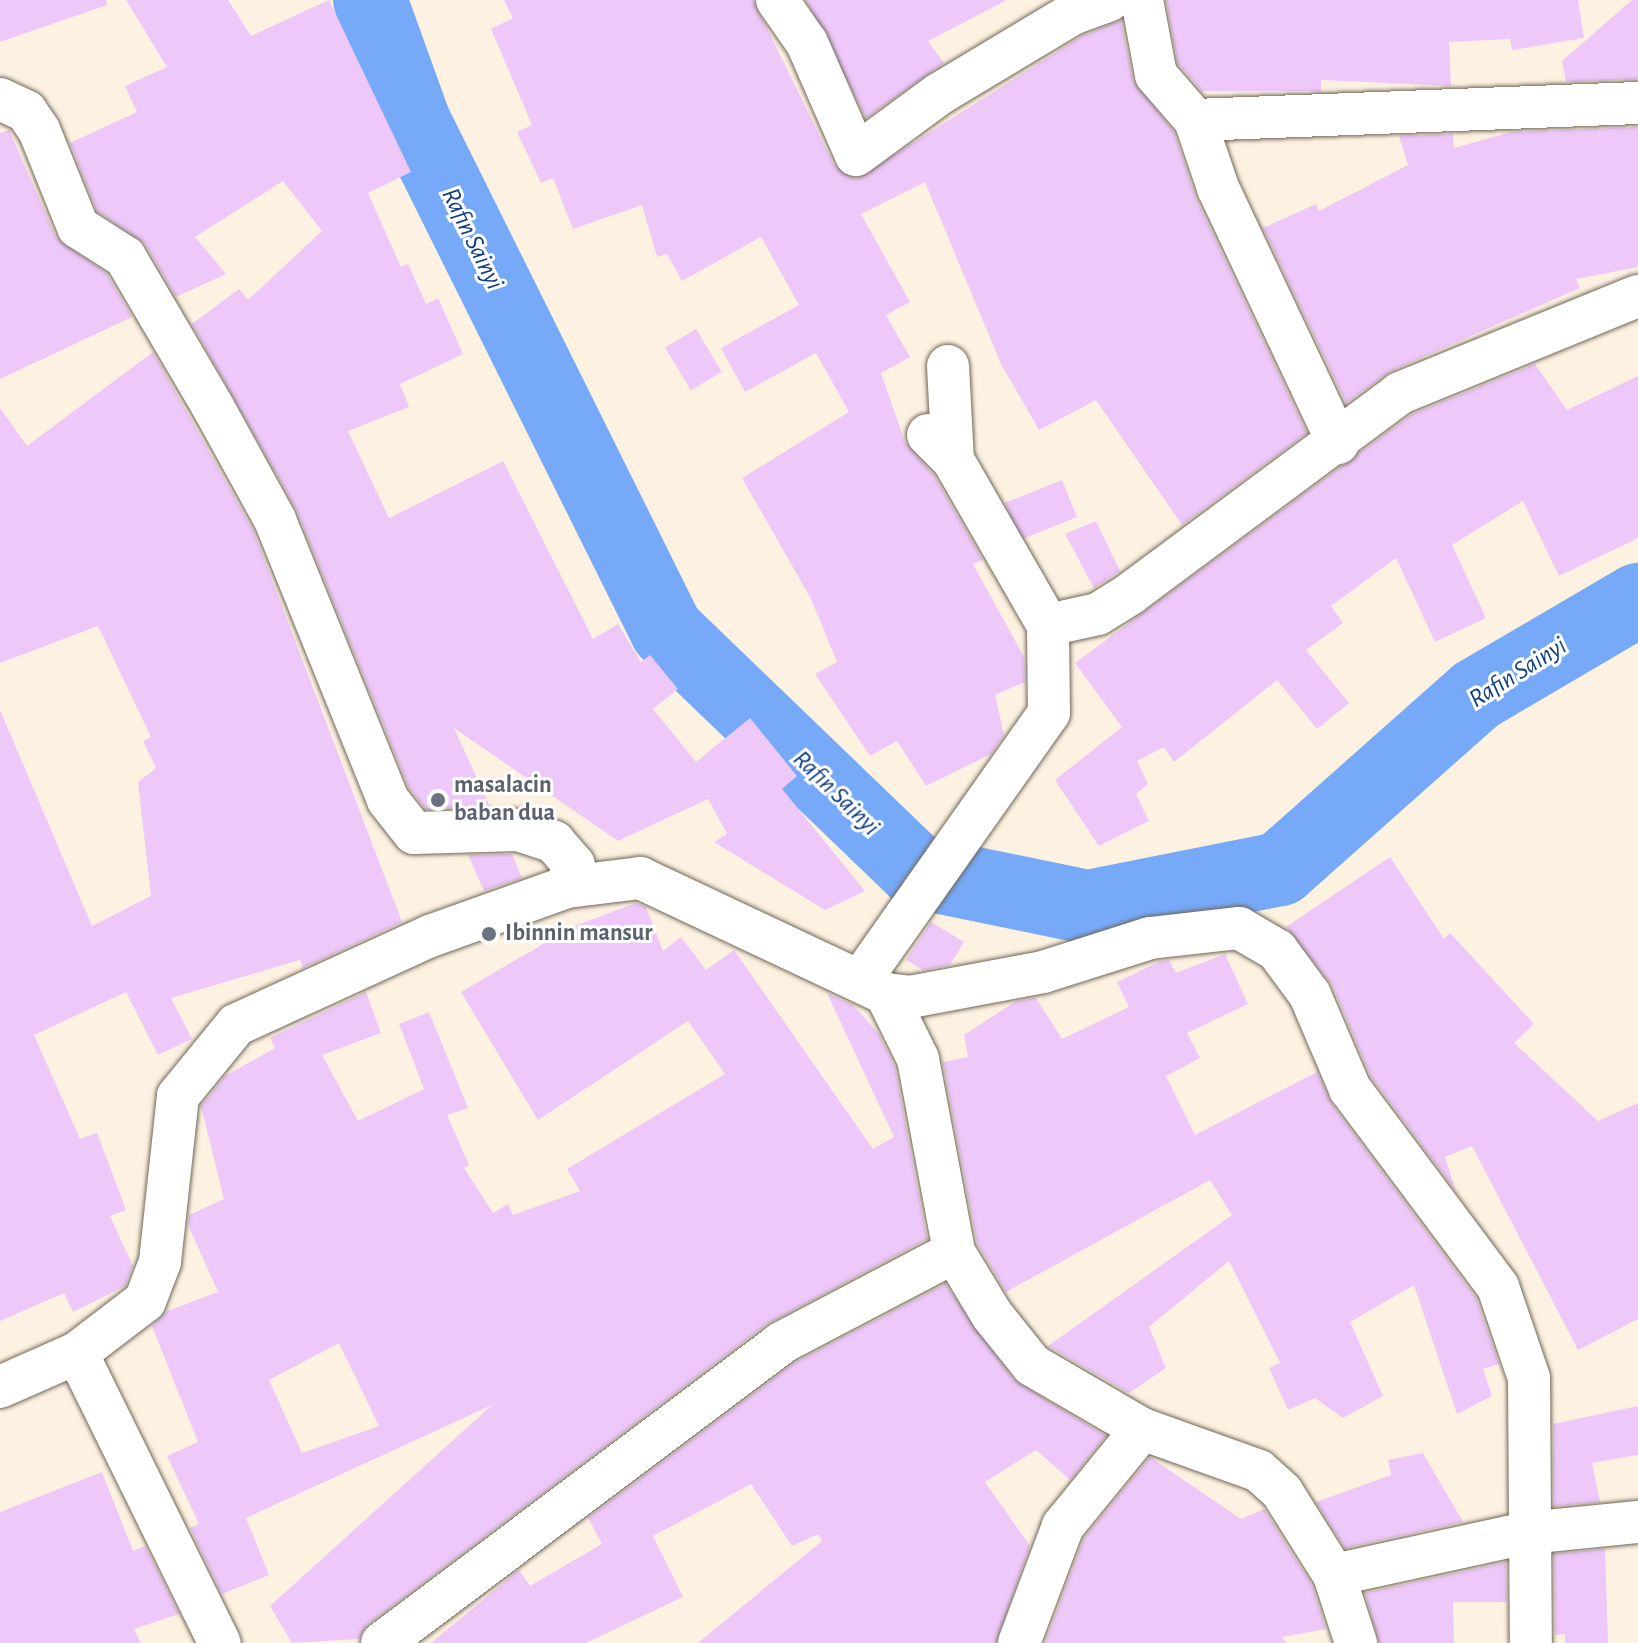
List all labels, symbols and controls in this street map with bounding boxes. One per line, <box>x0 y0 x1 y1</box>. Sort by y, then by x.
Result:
water label: Rafin Sainyi <box>434 183 510 295</box>
water label: Rafin Sainyi <box>1463 631 1573 715</box>
water label: Rafin Sainyi <box>786 744 886 842</box>
place label: masalacin baban dua <box>454 772 555 828</box>
marker: masalacin baban dua <box>429 791 447 809</box>
place label: Ibinnin mansur <box>505 920 653 948</box>
marker: Ibinnin mansur <box>480 925 498 943</box>

